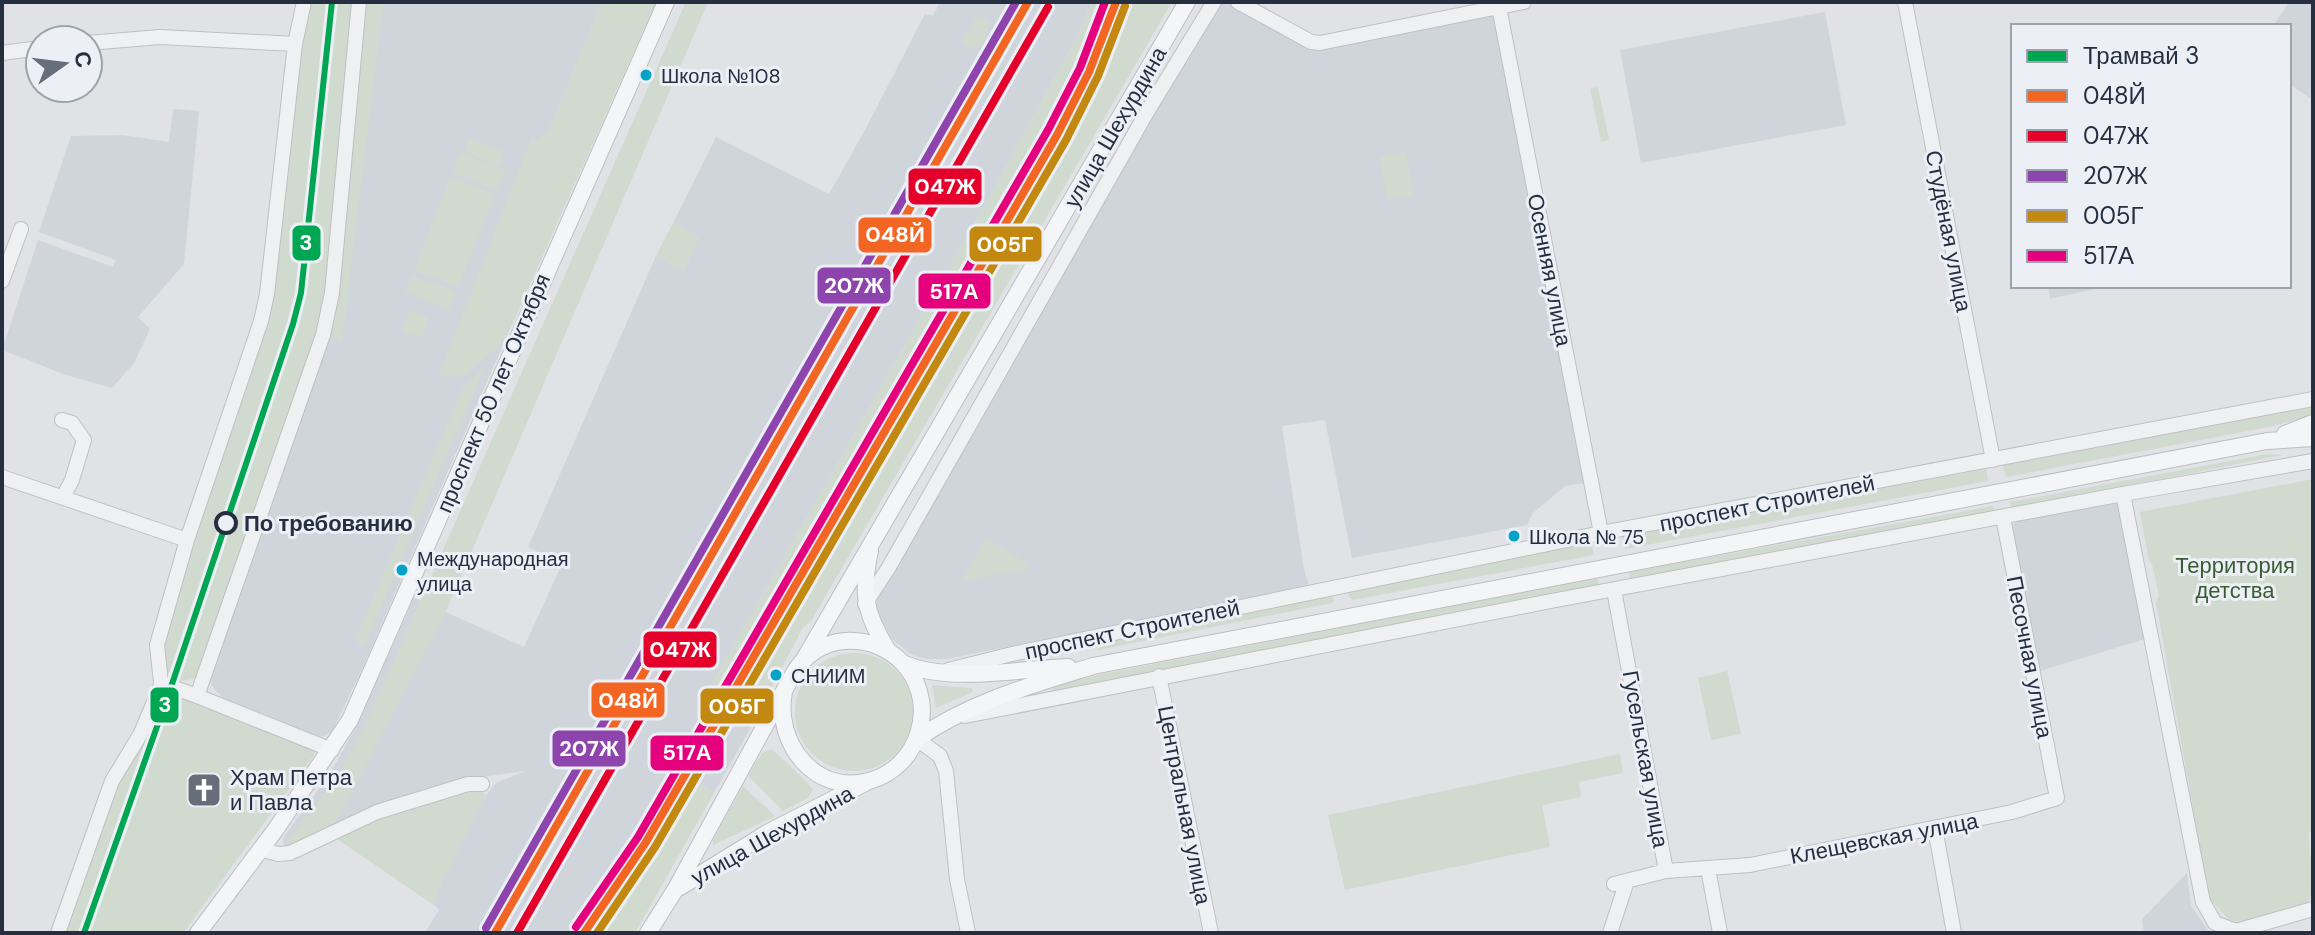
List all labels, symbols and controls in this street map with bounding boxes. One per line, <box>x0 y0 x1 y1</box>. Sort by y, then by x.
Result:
north arrow <box>24 24 104 104</box>
legend <box>2011 24 2291 288</box>
text: Трамвай 3 <box>2083 40 2199 71</box>
street label: улица Шехурдина <box>1058 41 1174 213</box>
text: С <box>67 48 99 71</box>
place label: Школа №108 <box>661 63 781 89</box>
marker: Школа №108 <box>638 67 654 83</box>
text: 048Й <box>2083 80 2146 111</box>
text: 047Ж <box>2083 120 2149 151</box>
street label: Студёная улица <box>1919 148 1979 315</box>
text: 207Ж <box>2083 160 2148 191</box>
line badge: 047Ж <box>907 167 983 206</box>
text: 047Ж <box>914 172 976 201</box>
street label: Осенняя улица <box>1521 191 1579 350</box>
text: 005Г <box>2083 200 2143 231</box>
line badge: 048Й <box>857 216 933 254</box>
text: 048Й <box>865 220 925 249</box>
line badge: 3 <box>291 224 322 262</box>
line badge: 005Г <box>968 225 1043 263</box>
text: 3 <box>299 228 313 257</box>
text: 005Г <box>976 230 1034 259</box>
text: 517А <box>2083 240 2134 271</box>
line badge: 207Ж <box>816 266 892 305</box>
street label: проспект 50 лет Октября <box>430 269 557 517</box>
text: 207Ж <box>824 271 884 300</box>
line badge: 517А <box>917 272 992 310</box>
text: 517А <box>929 277 979 306</box>
street label: проспект Строителей <box>1657 468 1877 539</box>
place label: По требованию <box>244 509 413 538</box>
marker: По требованию <box>215 512 237 534</box>
place label: Школа № 75 <box>1529 524 1644 550</box>
marker: Школа № 75 <box>1506 528 1522 544</box>
place label: Международная улица <box>417 546 568 597</box>
park label: Территория детства <box>2175 551 2295 605</box>
marker: Международная улица <box>394 562 410 578</box>
street label: Песочная улица <box>2000 573 2060 742</box>
street label: проспект Строителей <box>1022 593 1242 666</box>
line badge: 047Ж <box>642 630 718 669</box>
text: 047Ж <box>649 635 711 664</box>
place label: СНИИМ <box>791 663 865 689</box>
marker: СНИИМ <box>768 667 784 683</box>
street label: Гусельская улица <box>1616 668 1676 851</box>
line badge: 048Й <box>590 681 666 719</box>
line badge: 3 <box>149 686 180 724</box>
text: 048Й <box>598 686 658 715</box>
line badge: 005Г <box>699 687 775 725</box>
text: 3 <box>158 690 172 719</box>
text: 005Г <box>708 692 766 721</box>
street label: Центральная улица <box>1151 703 1218 908</box>
line badge: 207Ж <box>551 729 627 768</box>
text: 207Ж <box>559 734 619 763</box>
line badge: 517А <box>649 734 725 772</box>
text: 517А <box>662 738 712 767</box>
place label: Храм Петра и Павла <box>230 763 353 817</box>
church icon: Храм Петра и Павла <box>185 771 223 809</box>
street label: улица Шехурдина <box>686 778 859 892</box>
street label: Клещевская улица <box>1788 806 1981 871</box>

